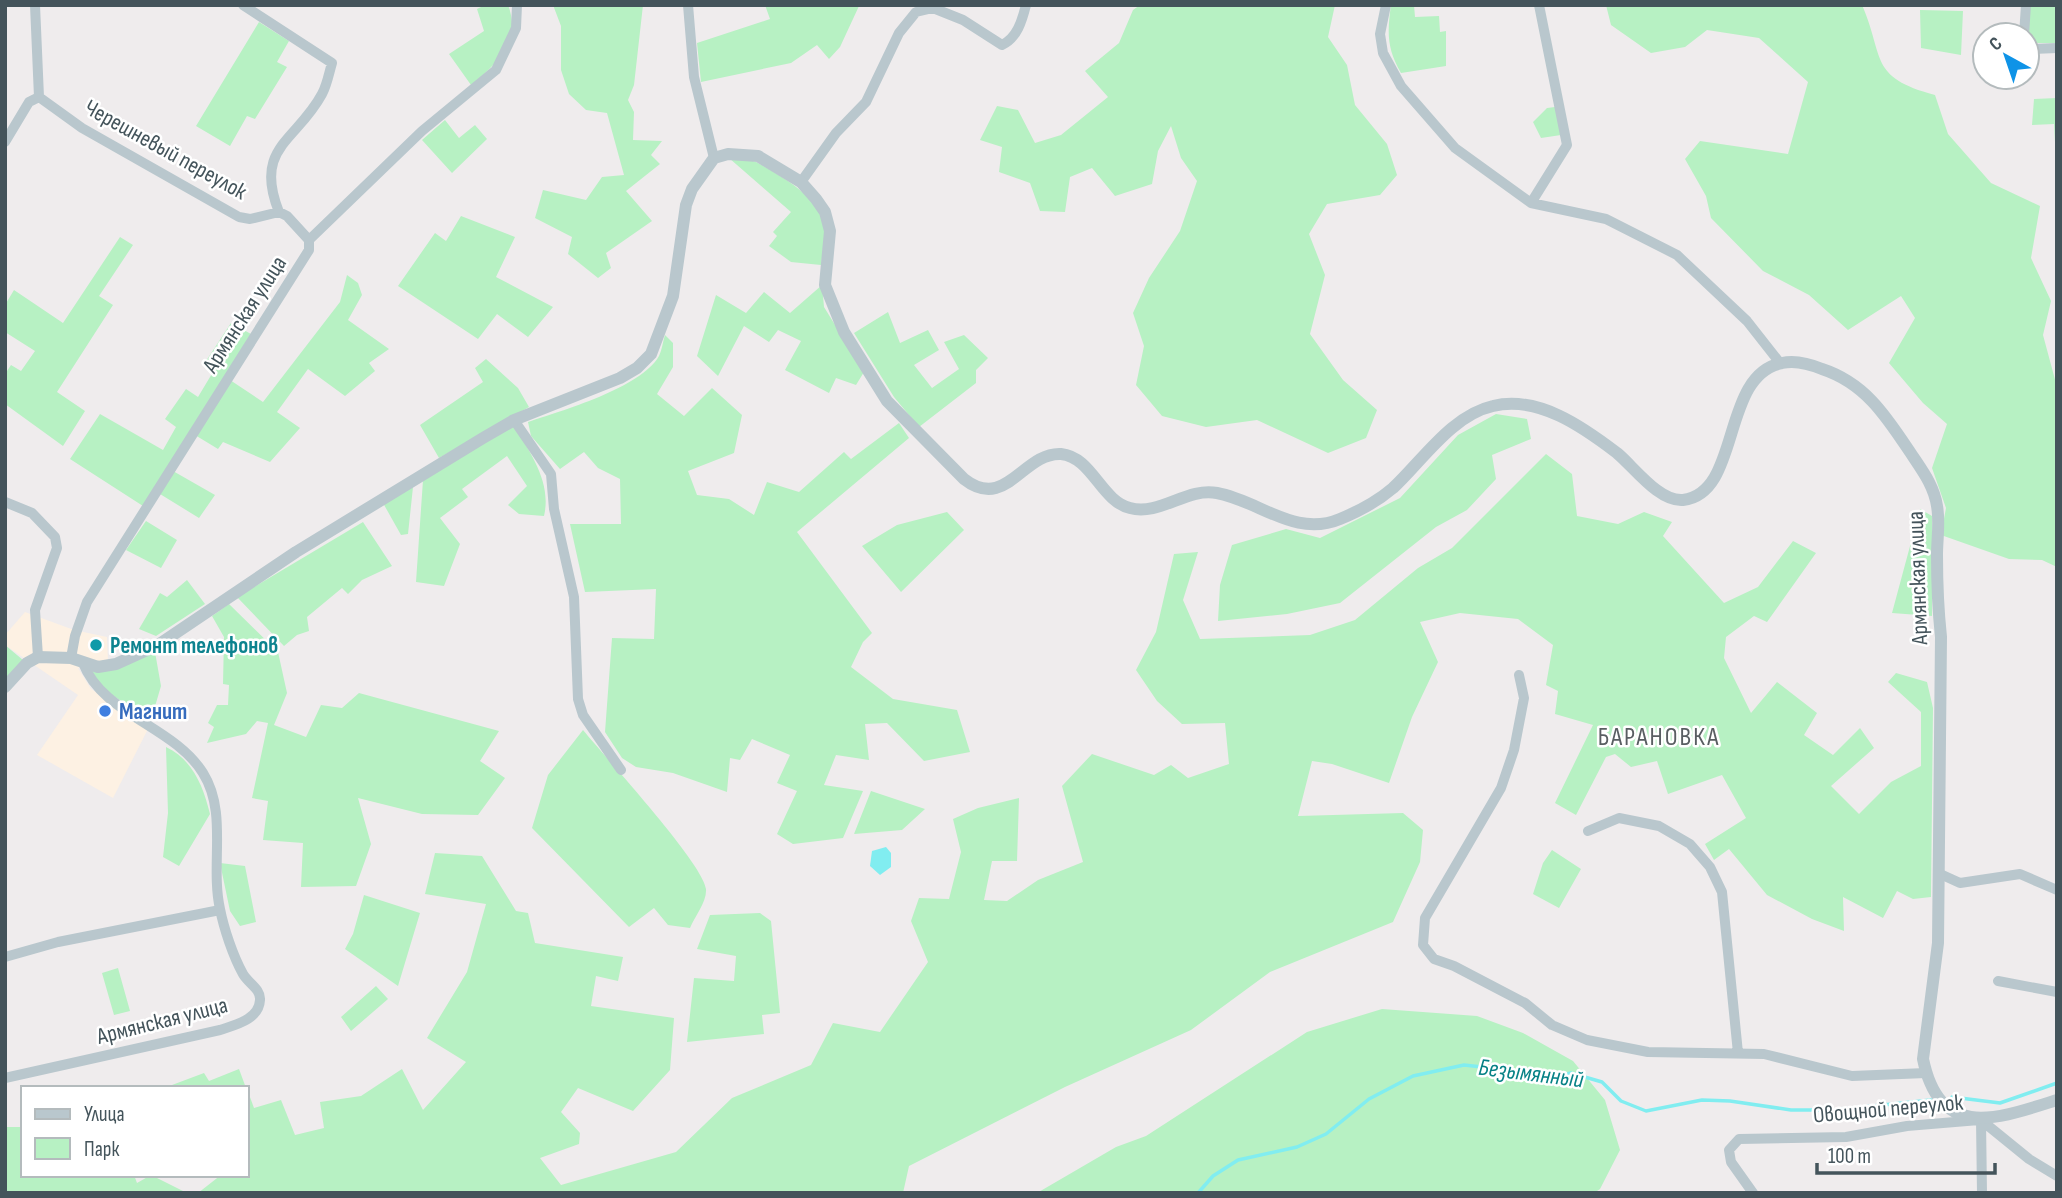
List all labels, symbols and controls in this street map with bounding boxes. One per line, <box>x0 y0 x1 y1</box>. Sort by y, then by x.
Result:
north arrow <box>1971 21 2041 91</box>
text: С <box>1985 32 2007 56</box>
street label: Черешневый переулок <box>79 94 252 206</box>
street label: Армянская улица <box>196 251 293 379</box>
street label: Армянская улица <box>1902 511 1934 646</box>
place label: Ремонт телефонов <box>110 632 278 660</box>
marker: Ремонт телефонов <box>88 637 104 653</box>
place label: Магнит <box>119 698 187 726</box>
marker: Магнит <box>97 703 113 719</box>
district label: БАРАНОВКА <box>1598 722 1720 753</box>
street label: Армянская улица <box>93 991 231 1051</box>
water label: Безымянный <box>1477 1053 1585 1094</box>
legend <box>21 1086 248 1177</box>
street label: Овощной переулок <box>1812 1088 1965 1130</box>
text: Улица <box>84 1102 125 1127</box>
scale bar <box>1817 1132 1996 1176</box>
text: Парк <box>84 1137 119 1162</box>
text: 100 m <box>1828 1144 1871 1169</box>

